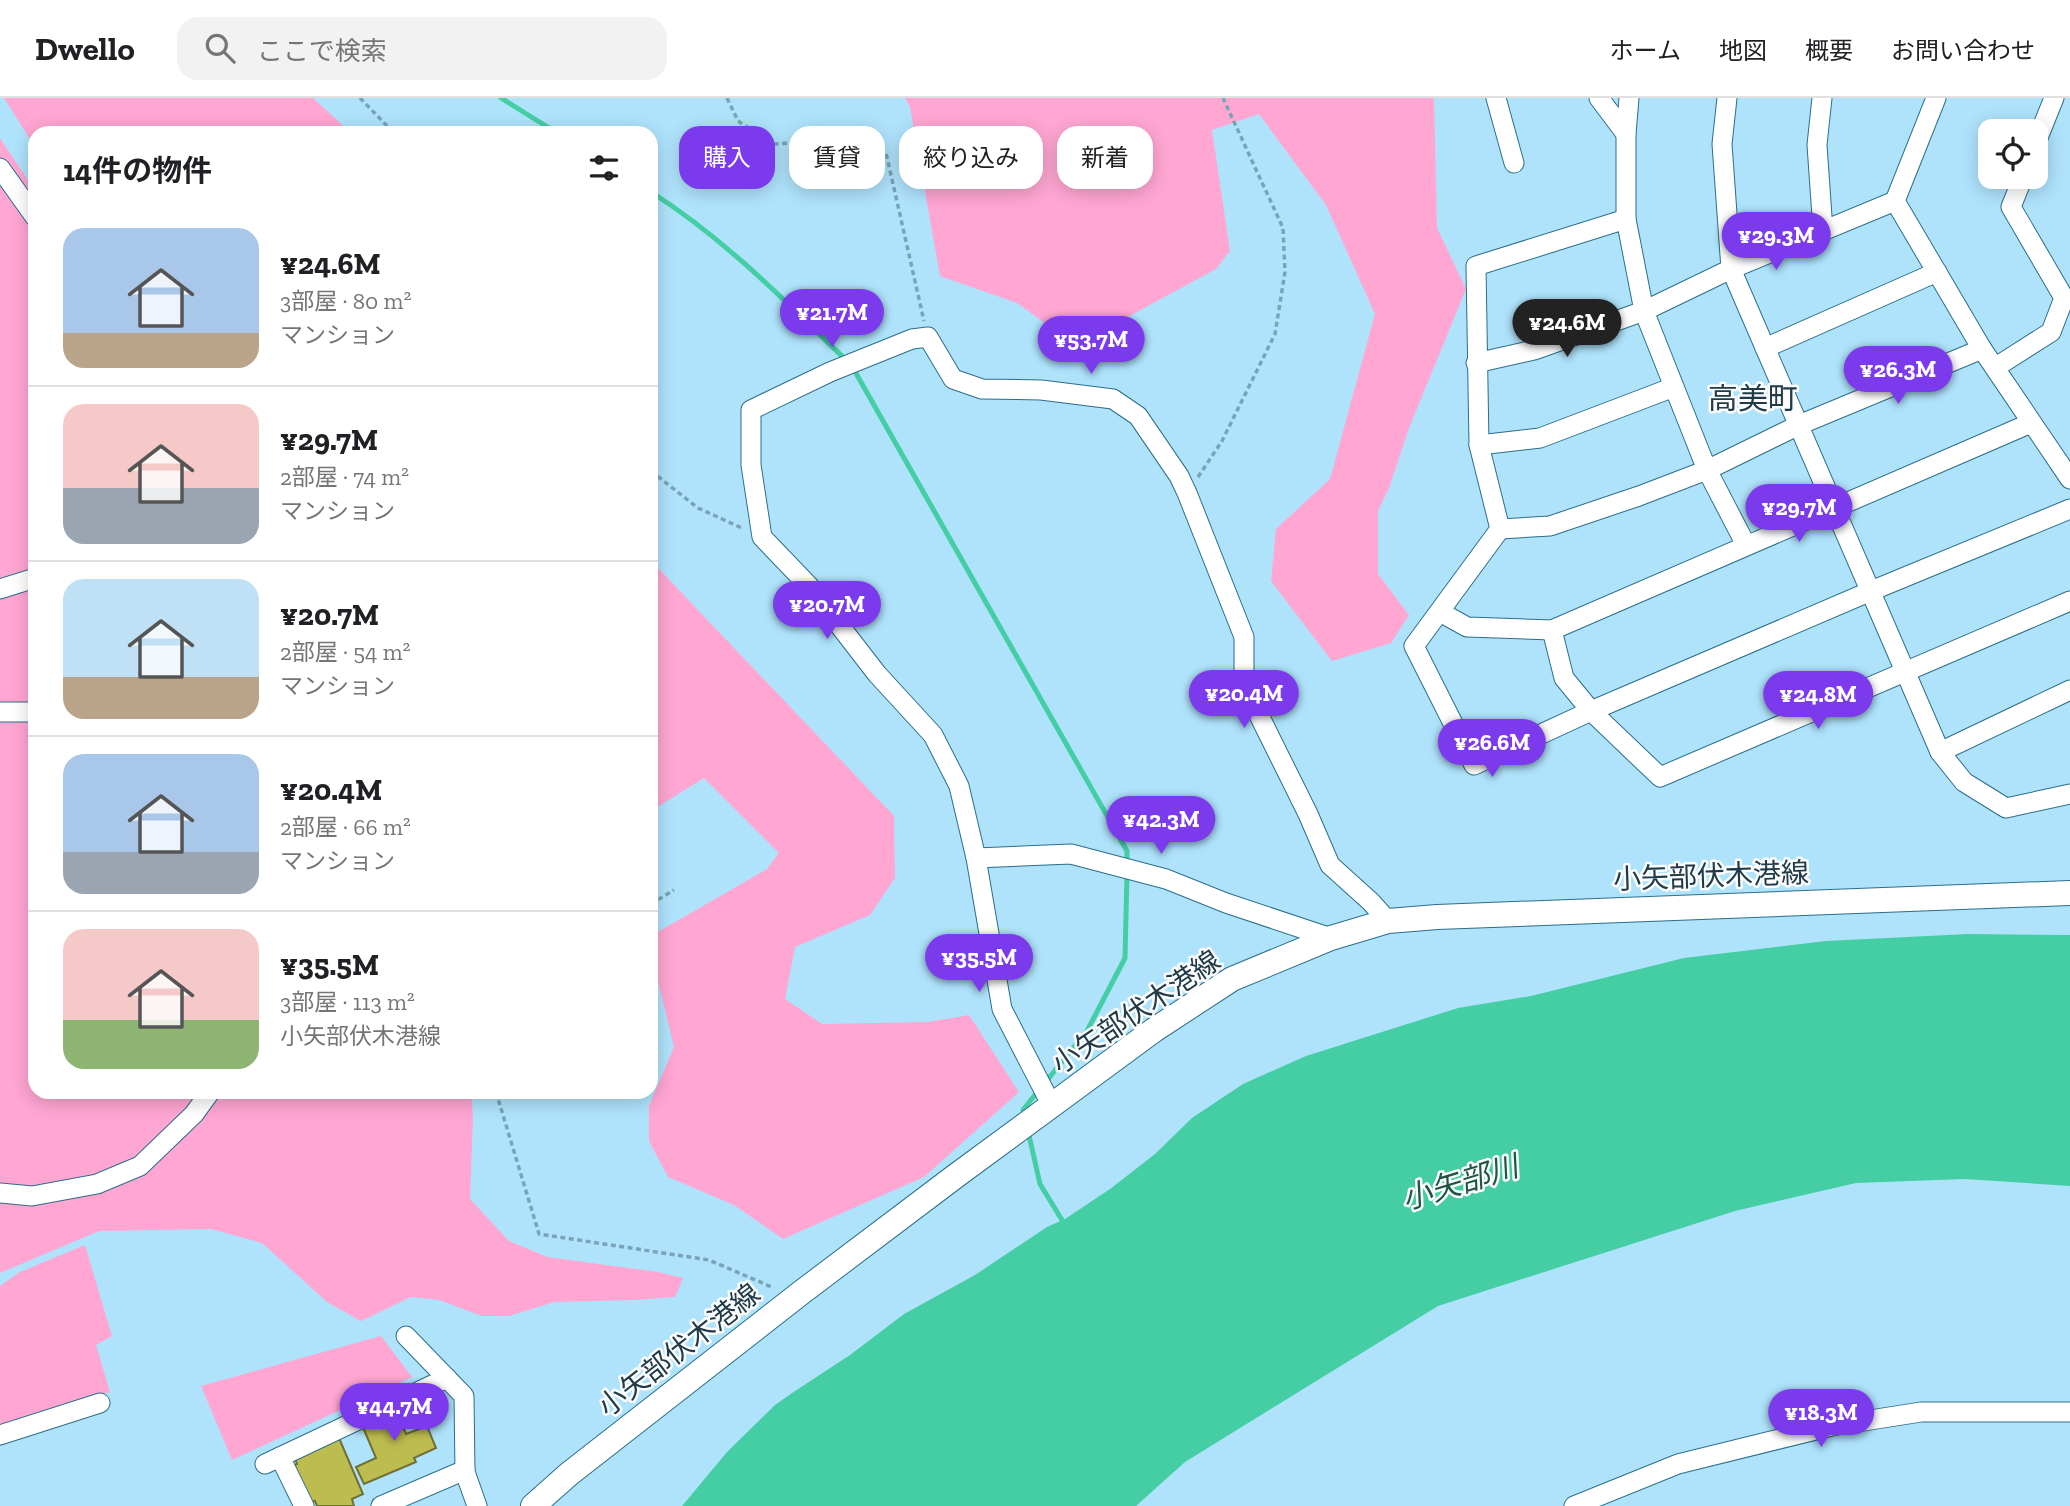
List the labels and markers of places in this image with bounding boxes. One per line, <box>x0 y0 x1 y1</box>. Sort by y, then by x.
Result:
pin: ¥29.3M <box>1719 212 1833 272</box>
pin: ¥21.7M <box>775 289 889 349</box>
pin: ¥24.6M <box>1510 300 1624 359</box>
pin: ¥53.7M <box>1034 316 1148 376</box>
pin: ¥26.3M <box>1841 346 1955 406</box>
pin: ¥29.7M <box>1742 484 1856 544</box>
pin: ¥20.7M <box>770 582 884 641</box>
pin: ¥20.4M <box>1187 670 1301 730</box>
pin: ¥24.8M <box>1761 672 1875 731</box>
pin: ¥26.6M <box>1435 720 1549 779</box>
pin: ¥42.3M <box>1104 796 1218 856</box>
pin: ¥35.5M <box>922 934 1036 994</box>
pin: ¥44.7M <box>337 1384 451 1443</box>
pin: ¥18.3M <box>1764 1390 1878 1449</box>

